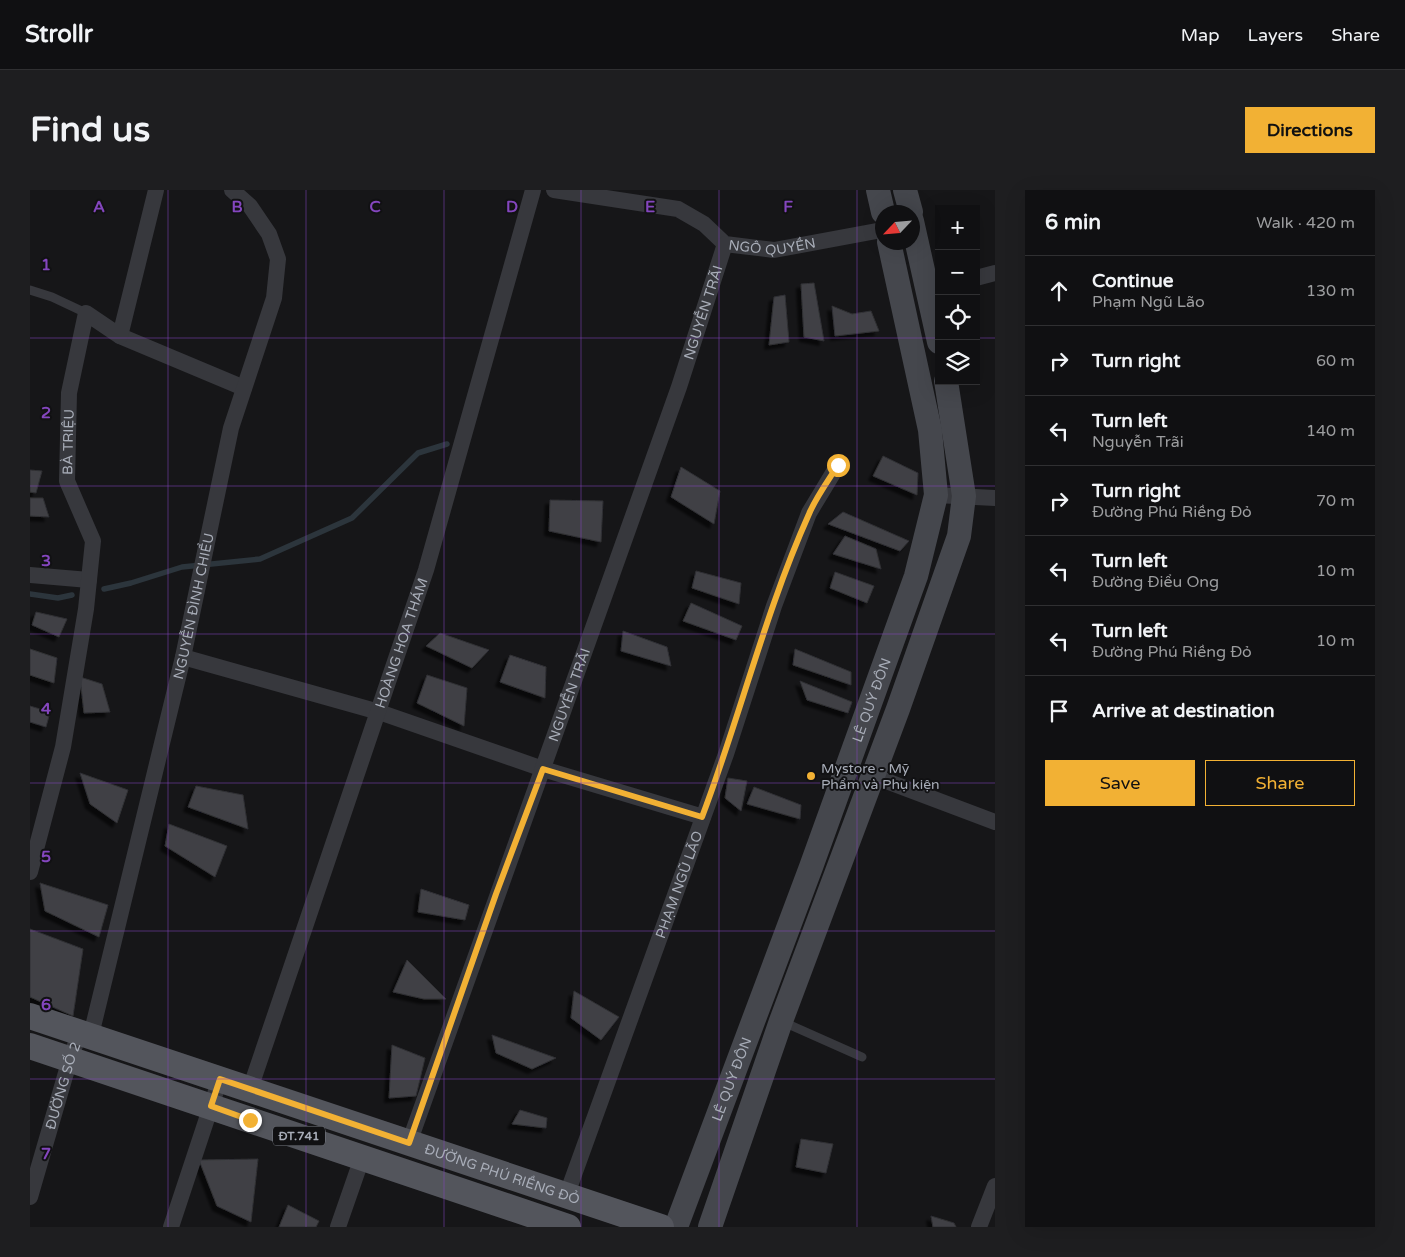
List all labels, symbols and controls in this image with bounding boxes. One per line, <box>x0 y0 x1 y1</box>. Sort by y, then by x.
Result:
text: Strollr <box>25 20 93 49</box>
text: Map <box>1181 24 1220 46</box>
text: Layers <box>1248 24 1303 46</box>
text: Share <box>1331 24 1380 46</box>
button: Directions <box>1245 107 1375 153</box>
text: Find us <box>30 109 150 151</box>
text: A <box>93 197 105 217</box>
text: B <box>231 197 243 217</box>
text: C <box>369 197 381 217</box>
text: D <box>506 197 518 217</box>
text: E <box>645 197 655 217</box>
text: F <box>783 197 793 217</box>
north arrow <box>875 205 920 250</box>
map controls <box>935 205 980 385</box>
button: + <box>935 205 980 250</box>
text: 6 min <box>1045 210 1101 235</box>
text: Walk · 420 m <box>1256 213 1355 233</box>
street label: NGÔ QUYỀN <box>727 234 817 259</box>
button: − <box>935 250 980 295</box>
text: 1 <box>41 255 51 275</box>
street label: NGUYỄN TRÃI <box>680 263 727 362</box>
text: Continue <box>1092 270 1174 292</box>
icon: ahead <box>1045 277 1073 305</box>
text: 130 m <box>1306 281 1355 301</box>
text: Phạm Ngũ Lão <box>1092 292 1205 312</box>
button: locate <box>935 295 980 340</box>
button: layers <box>935 340 980 385</box>
icon: right <box>1045 347 1073 375</box>
text: Turn right <box>1092 350 1180 372</box>
text: 60 m <box>1316 351 1355 371</box>
text: 2 <box>41 403 51 423</box>
street label: BÀ TRIỆU <box>59 409 78 475</box>
text: Turn left <box>1092 410 1168 432</box>
icon: left <box>1045 417 1073 445</box>
text: 140 m <box>1306 421 1355 441</box>
text: Nguyễn Trãi <box>1092 432 1184 452</box>
route start <box>827 454 850 477</box>
text: Turn right <box>1092 480 1180 502</box>
icon: right <box>1045 487 1073 515</box>
text: 70 m <box>1316 491 1355 511</box>
text: Đường Phú Riềng Đỏ <box>1092 502 1252 522</box>
street label: NGUYỄN ĐÌNH CHIỂU <box>170 531 218 681</box>
text: Turn left <box>1092 550 1168 572</box>
text: 3 <box>41 551 51 571</box>
icon: left <box>1045 557 1073 585</box>
text: 10 m <box>1316 561 1355 581</box>
text: Đường Điểu Ong <box>1092 572 1219 592</box>
street label: HOÀNG HOA THÁM <box>372 576 432 711</box>
text: Turn left <box>1092 620 1168 642</box>
icon: left <box>1045 627 1073 655</box>
text: 10 m <box>1316 631 1355 651</box>
text: Đường Phú Riềng Đỏ <box>1092 642 1252 662</box>
street label: NGUYỄN TRÃI <box>545 646 594 744</box>
street label: LÊ QUÝ ĐÔN <box>849 656 895 745</box>
icon: arrive <box>1045 697 1073 725</box>
text: 4 <box>41 699 51 719</box>
text: Arrive at destination <box>1092 700 1275 722</box>
place label: Mystore - Mỹ Phẩm và Phụ kiện <box>821 760 940 793</box>
button: Save <box>1045 760 1195 806</box>
button: Share <box>1205 760 1355 806</box>
marker: Mystore - Mỹ Phẩm và Phụ kiện <box>805 770 817 782</box>
street label: PHẠM NGŨ LÃO <box>652 829 707 941</box>
text: 5 <box>41 847 51 867</box>
text: 6 <box>41 995 51 1015</box>
street label: LÊ QUÝ ĐÔN <box>708 1035 755 1124</box>
street label: ĐƯỜNG SỐ 2 <box>42 1040 85 1132</box>
route end <box>239 1109 262 1132</box>
road number: ĐT.741 <box>273 1126 325 1146</box>
street label: ĐƯỜNG PHÚ RIỀNG ĐỎ <box>422 1141 582 1208</box>
text: 7 <box>41 1144 51 1164</box>

